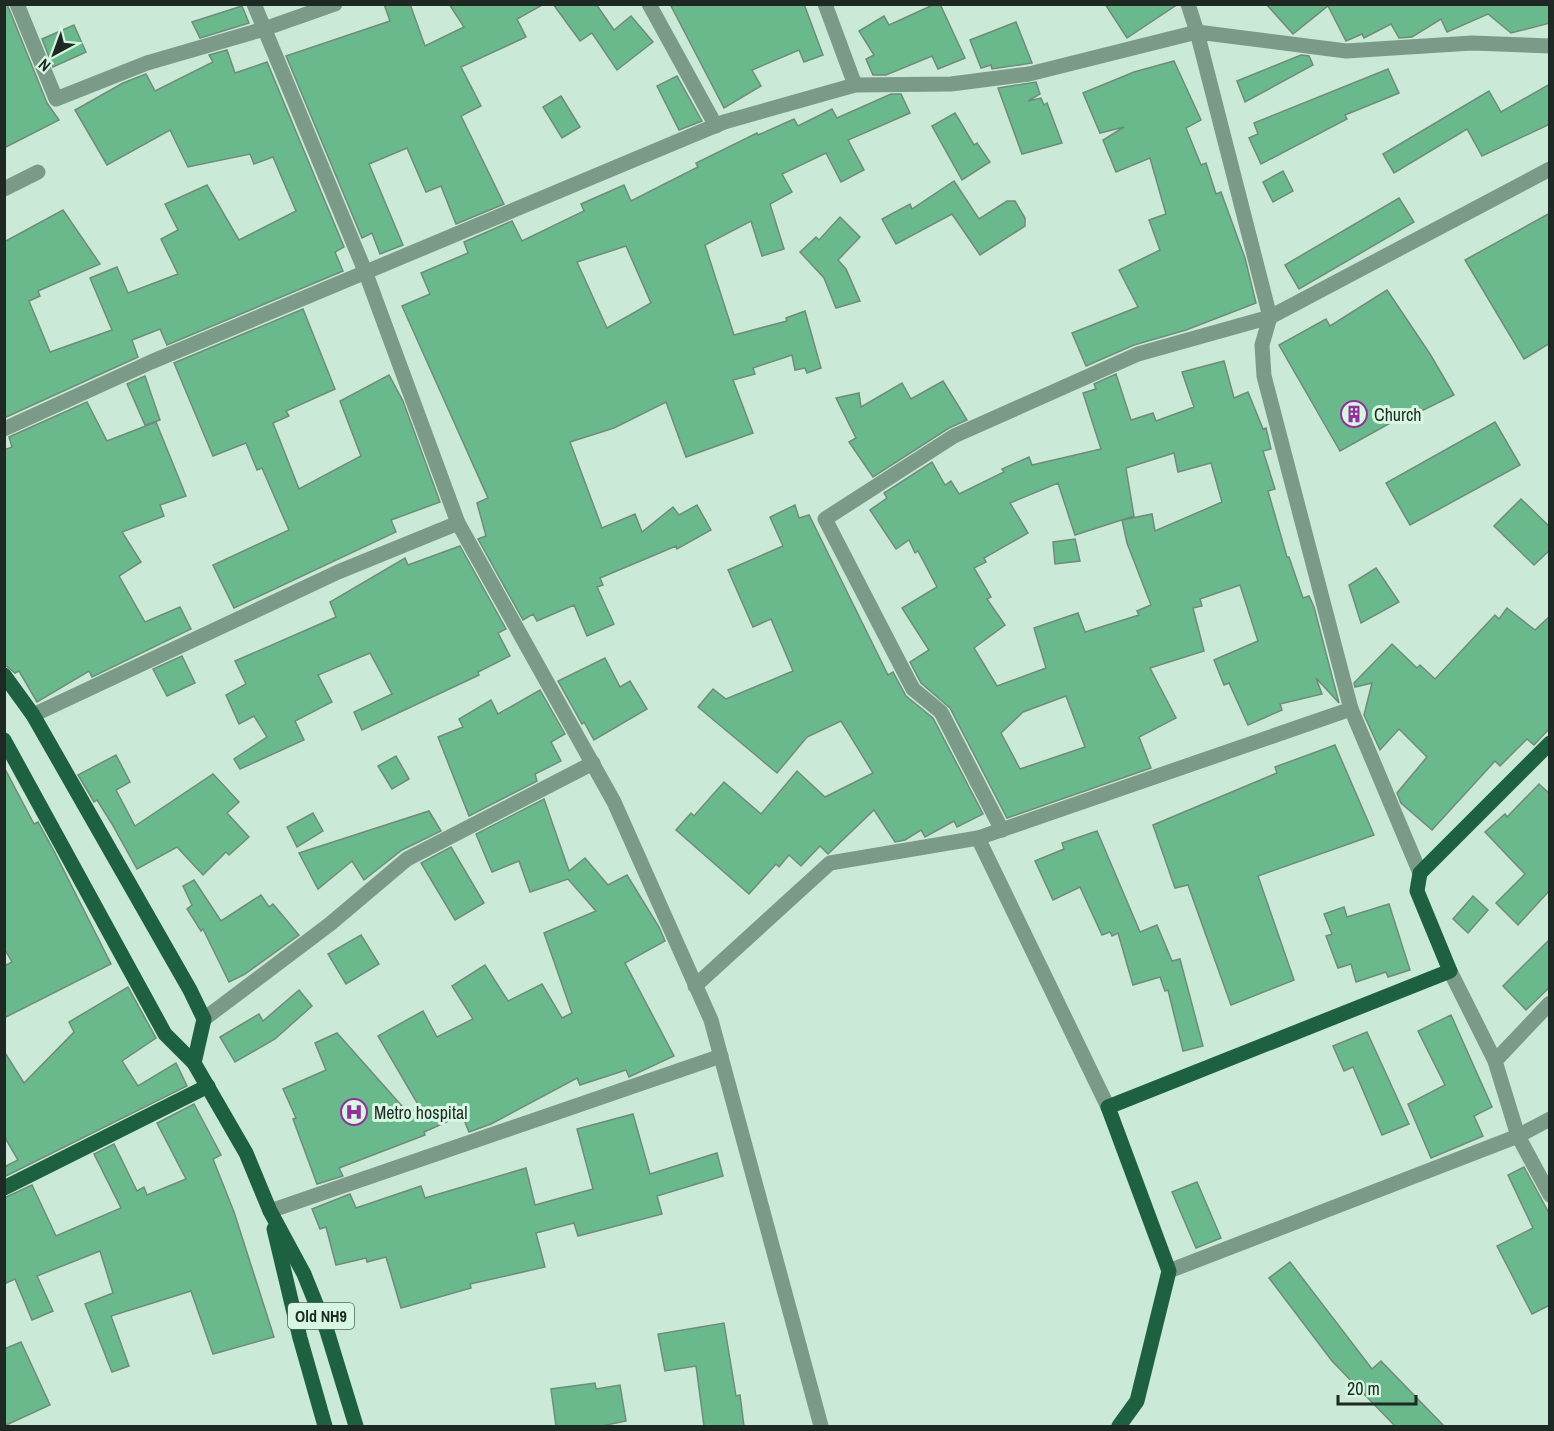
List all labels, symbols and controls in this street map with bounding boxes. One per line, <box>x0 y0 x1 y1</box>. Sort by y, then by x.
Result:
north arrow <box>24 24 84 84</box>
text: N <box>33 54 55 77</box>
building icon: Church <box>1339 399 1369 429</box>
place label: Church <box>1374 402 1422 427</box>
hospital icon: Metro hospital <box>339 1097 369 1127</box>
place label: Metro hospital <box>374 1100 468 1125</box>
road number: Old NH9 <box>288 1303 354 1329</box>
scale bar <box>1338 1368 1416 1406</box>
text: 20 m <box>1347 1376 1380 1401</box>

